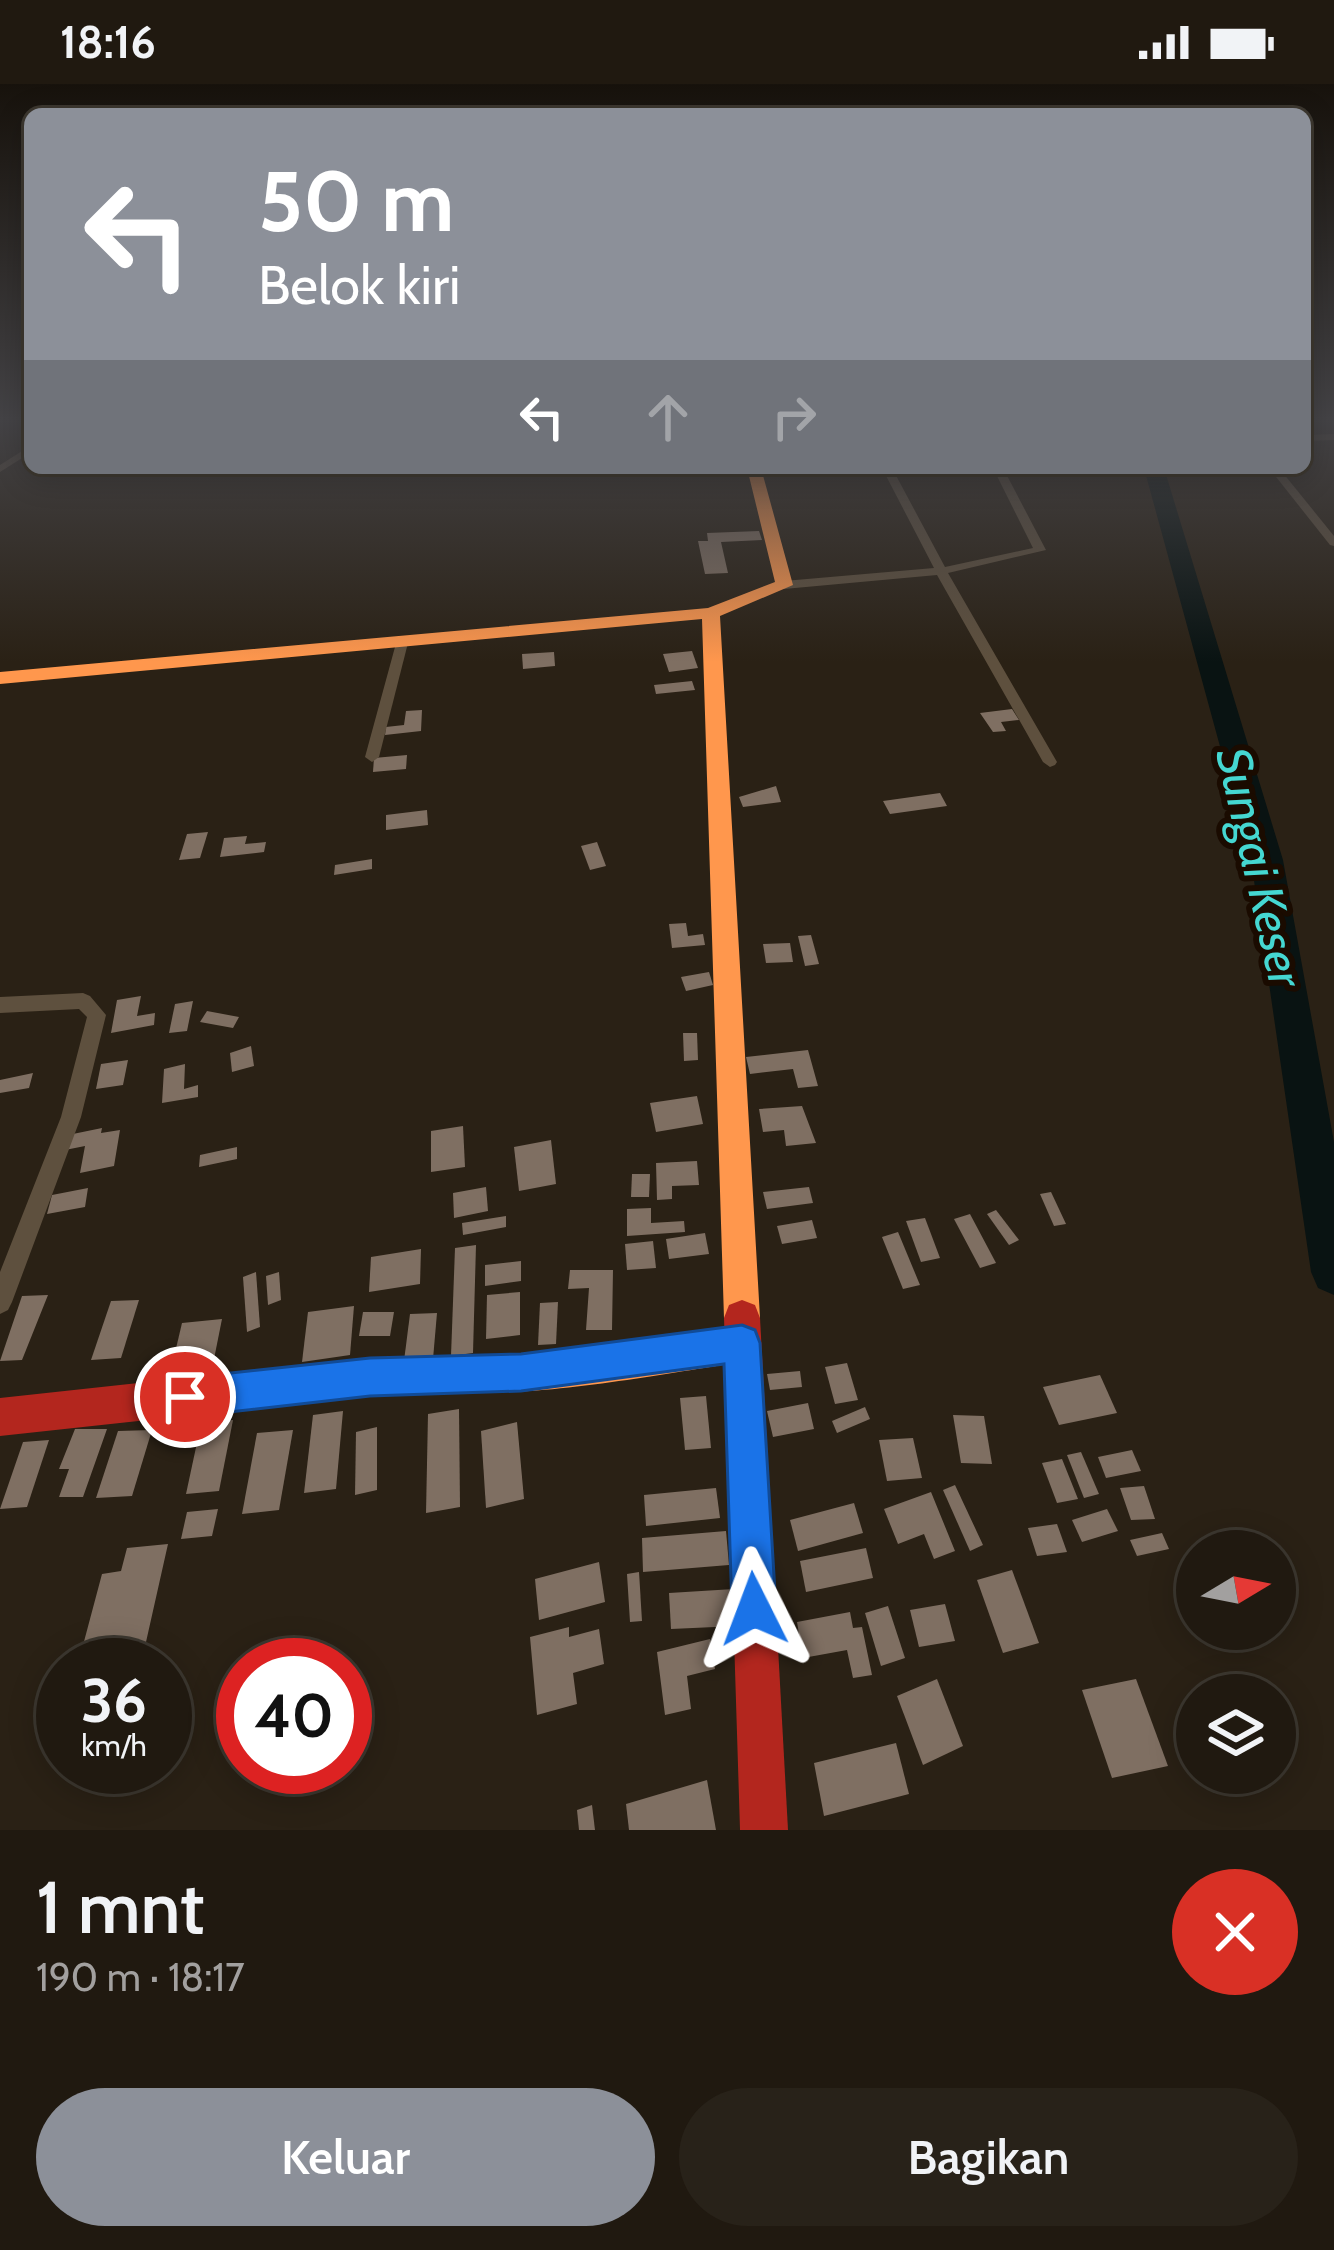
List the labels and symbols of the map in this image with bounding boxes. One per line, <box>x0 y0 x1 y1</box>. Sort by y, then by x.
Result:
water label: Sungai Keser <box>1204 742 1316 995</box>
pin <box>134 1346 236 1448</box>
north arrow <box>1176 1530 1296 1650</box>
position arrow <box>691 1546 817 1672</box>
speed limit sign: 40 <box>216 1638 372 1794</box>

